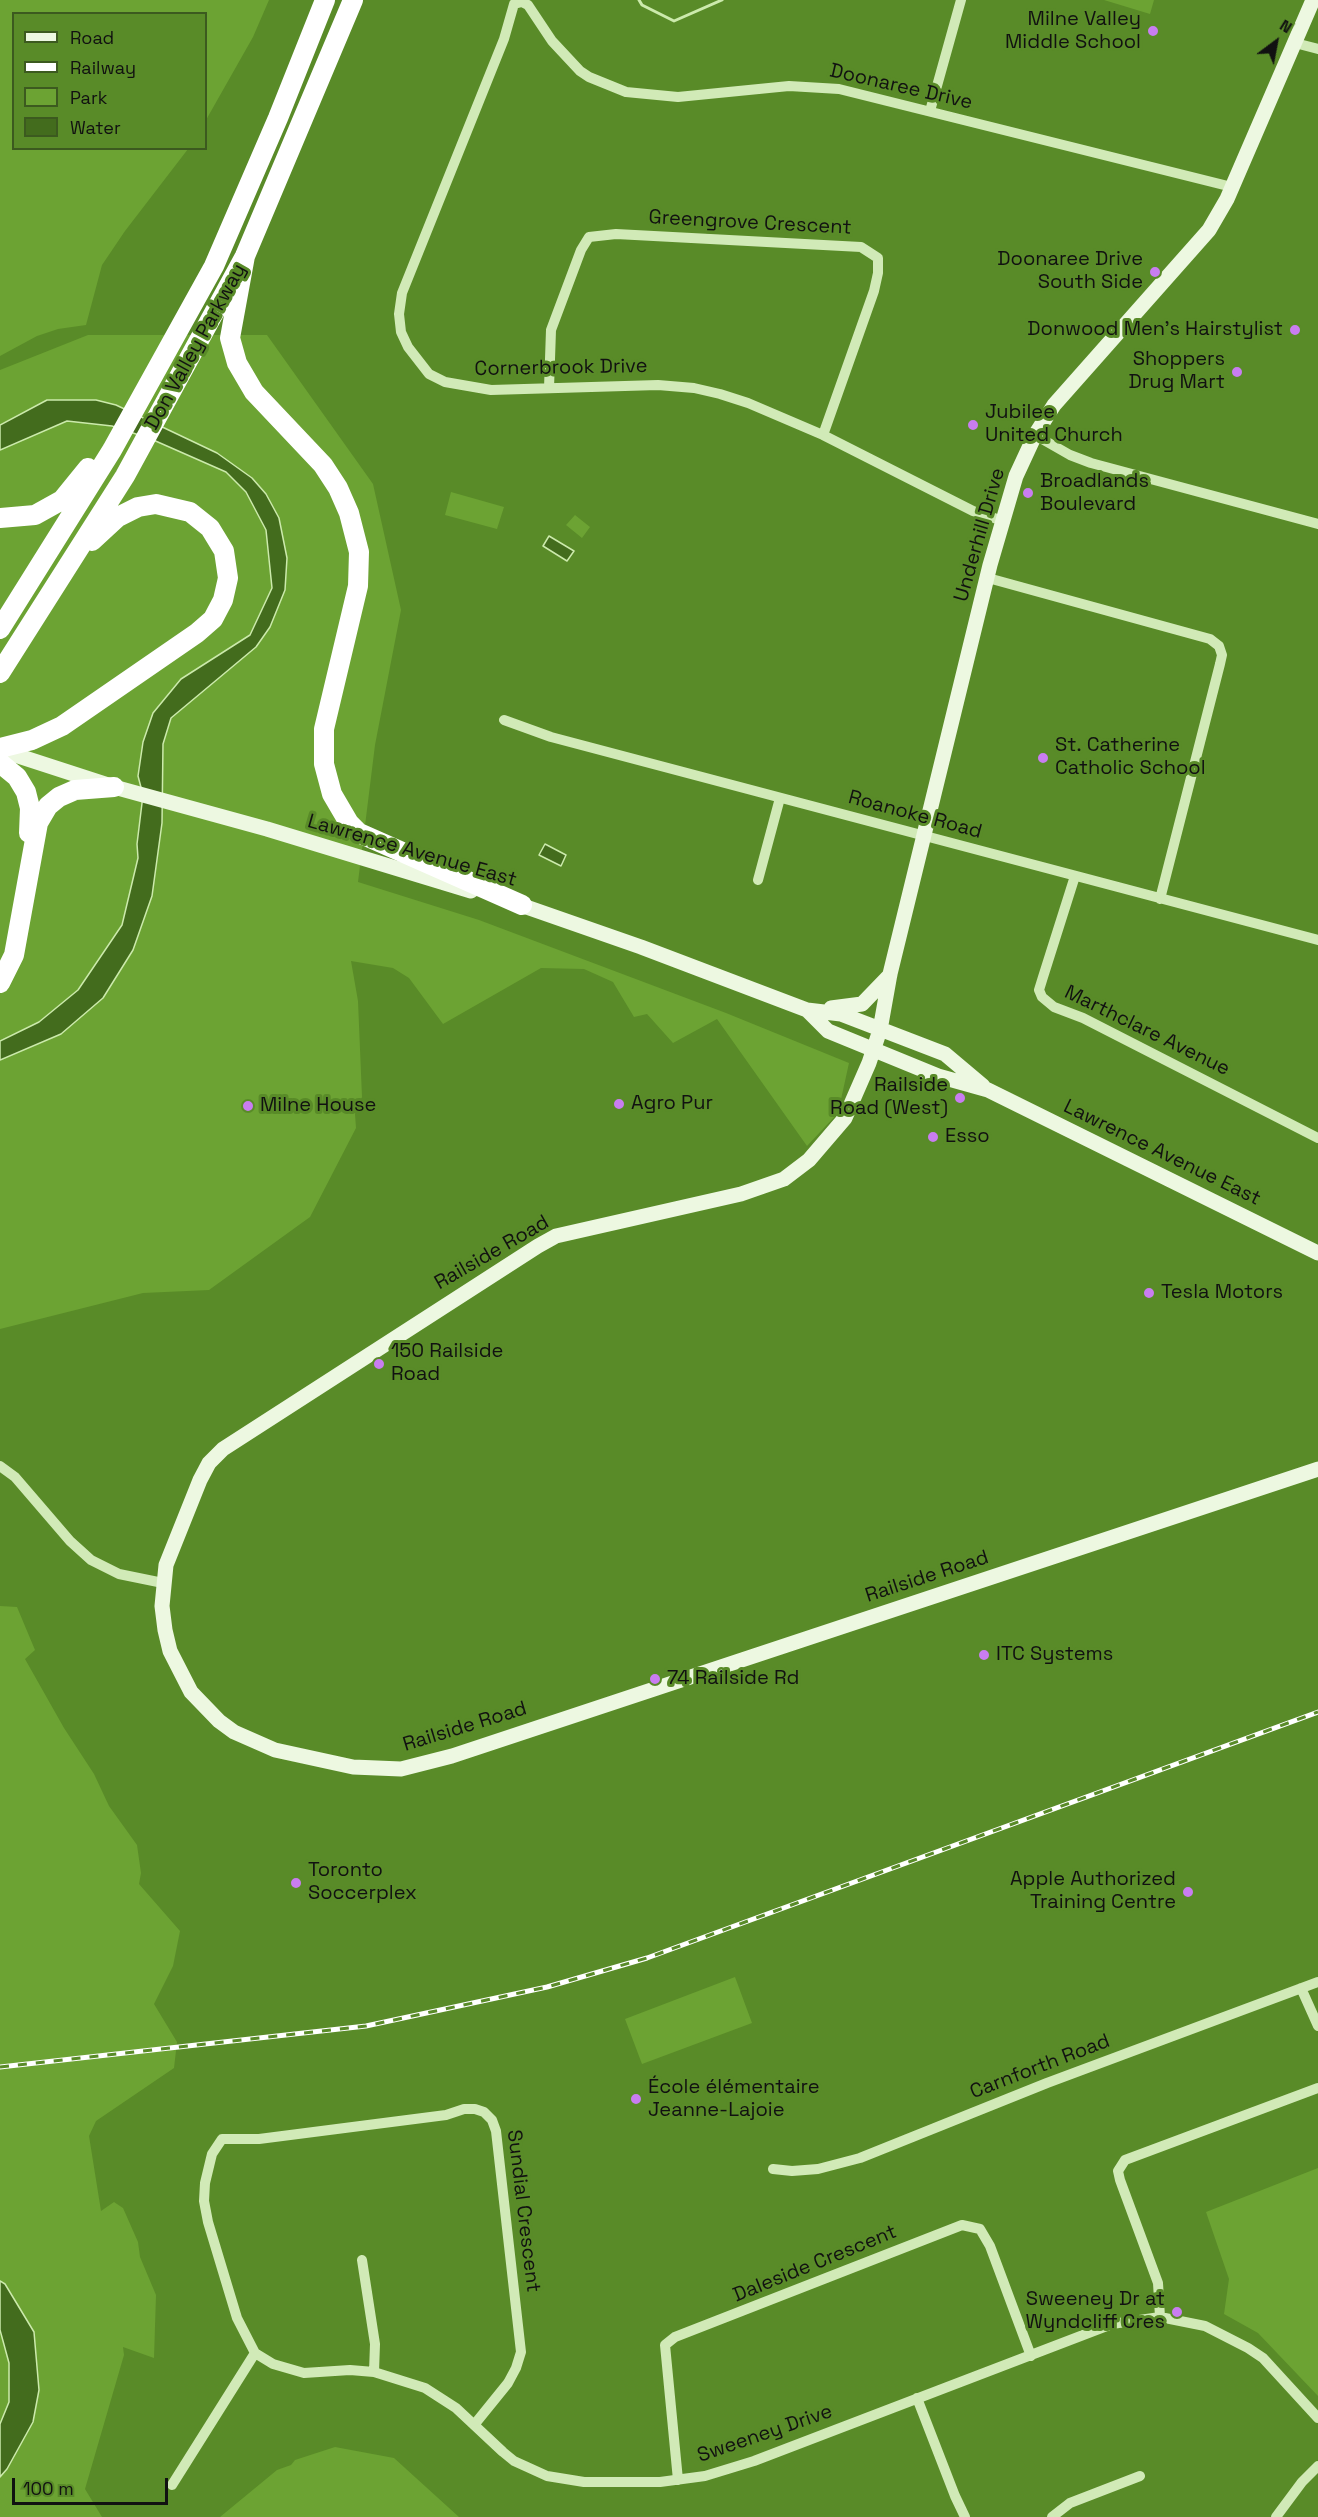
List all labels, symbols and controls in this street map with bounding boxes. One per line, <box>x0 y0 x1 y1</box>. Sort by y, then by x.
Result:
place label: Milne Valley Middle School <box>1005 8 1141 55</box>
legend <box>12 12 207 150</box>
north arrow <box>1246 12 1306 72</box>
text: N <box>1276 15 1296 38</box>
marker: Milne Valley Middle School <box>1146 24 1160 38</box>
text: Road <box>70 26 114 49</box>
text: Railway <box>70 56 136 79</box>
street label: Doonaree Drive <box>827 59 975 115</box>
text: Park <box>70 86 107 109</box>
text: Water <box>70 116 121 139</box>
street label: Greengrove Crescent <box>648 206 852 240</box>
place label: Doonaree Drive South Side <box>997 248 1143 295</box>
street label: Don Valley Parkway <box>140 260 252 434</box>
marker: Doonaree Drive South Side <box>1148 265 1162 279</box>
place label: Donwood Men's Hairstylist <box>1027 318 1283 342</box>
marker: Donwood Men's Hairstylist <box>1288 323 1302 337</box>
place label: Shoppers Drug Mart <box>1128 348 1225 395</box>
street label: Cornerbrook Drive <box>474 354 648 382</box>
marker: Shoppers Drug Mart <box>1230 365 1244 379</box>
place label: Jubilee United Church <box>985 401 1123 448</box>
marker: Jubilee United Church <box>966 418 980 432</box>
street label: Underhill Drive <box>949 465 1011 605</box>
place label: Broadlands Boulevard <box>1040 470 1149 517</box>
marker: Broadlands Boulevard <box>1021 486 1035 500</box>
place label: St. Catherine Catholic School <box>1055 734 1206 781</box>
marker: St. Catherine Catholic School <box>1036 751 1050 765</box>
street label: Roanoke Road <box>846 786 984 844</box>
street label: Lawrence Avenue East <box>305 810 519 892</box>
street label: Marthclare Avenue <box>1060 981 1234 1081</box>
place label: Railside Road (West) <box>830 1074 948 1121</box>
marker: Railside Road (West) <box>953 1091 967 1105</box>
place label: Agro Pur <box>631 1092 713 1116</box>
place label: Milne House <box>260 1094 376 1118</box>
street label: Lawrence Avenue East <box>1059 1095 1265 1211</box>
marker: Agro Pur <box>612 1097 626 1111</box>
marker: Milne House <box>241 1099 255 1113</box>
place label: Esso <box>945 1125 990 1149</box>
marker: Esso <box>926 1130 940 1144</box>
street label: Railside Road <box>430 1211 554 1295</box>
place label: Tesla Motors <box>1161 1281 1283 1305</box>
marker: Tesla Motors <box>1142 1286 1156 1300</box>
place label: 150 Railside Road <box>391 1340 503 1387</box>
marker: 150 Railside Road <box>372 1357 386 1371</box>
street label: Railside Road <box>862 1546 992 1608</box>
place label: ITC Systems <box>996 1643 1113 1667</box>
marker: ITC Systems <box>977 1648 991 1662</box>
place label: 74 Railside Rd <box>667 1667 799 1691</box>
marker: 74 Railside Rd <box>648 1672 662 1686</box>
street label: Railside Road <box>400 1697 530 1757</box>
place label: Toronto Soccerplex <box>308 1859 417 1906</box>
place label: Apple Authorized Training Centre <box>1010 1868 1176 1915</box>
marker: Toronto Soccerplex <box>289 1876 303 1890</box>
marker: Apple Authorized Training Centre <box>1181 1885 1195 1899</box>
street label: Carnforth Road <box>967 2029 1113 2105</box>
place label: École élémentaire Jeanne-Lajoie <box>648 2076 820 2123</box>
marker: École élémentaire Jeanne-Lajoie <box>629 2092 643 2106</box>
street label: Sundial Crescent <box>501 2128 545 2294</box>
street label: Daleside Crescent <box>730 2220 900 2308</box>
place label: Sweeney Dr at Wyndcliff Cres <box>1026 2288 1165 2335</box>
marker: Sweeney Dr at Wyndcliff Cres <box>1170 2305 1184 2319</box>
street label: Sweeney Drive <box>694 2400 836 2468</box>
scale bar <box>15 2466 171 2504</box>
text: 100 m <box>23 2477 74 2500</box>

